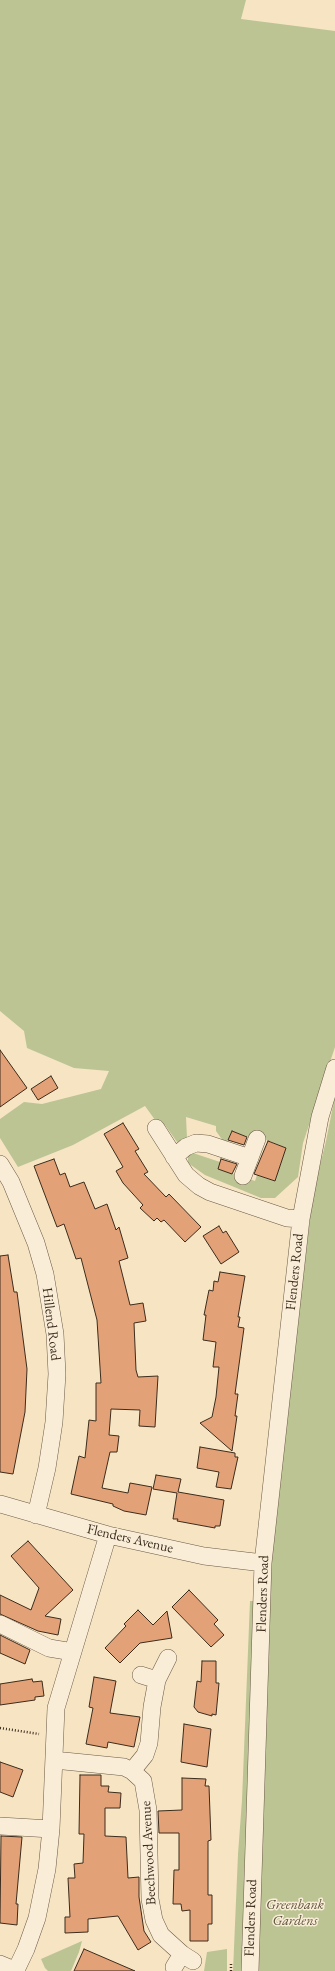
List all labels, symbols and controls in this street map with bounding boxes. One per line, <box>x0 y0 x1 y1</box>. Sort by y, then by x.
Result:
street label: Flenders Road <box>283 1233 307 1311</box>
street label: Hillend Road <box>38 1286 64 1362</box>
street label: Flenders Avenue <box>85 1521 175 1557</box>
street label: Flenders Road <box>253 1555 273 1633</box>
street label: Beechwood Avenue <box>138 1800 160 1906</box>
street label: Flenders Road <box>241 1879 261 1957</box>
park label: Greenbank Gardens <box>266 1897 324 1930</box>

